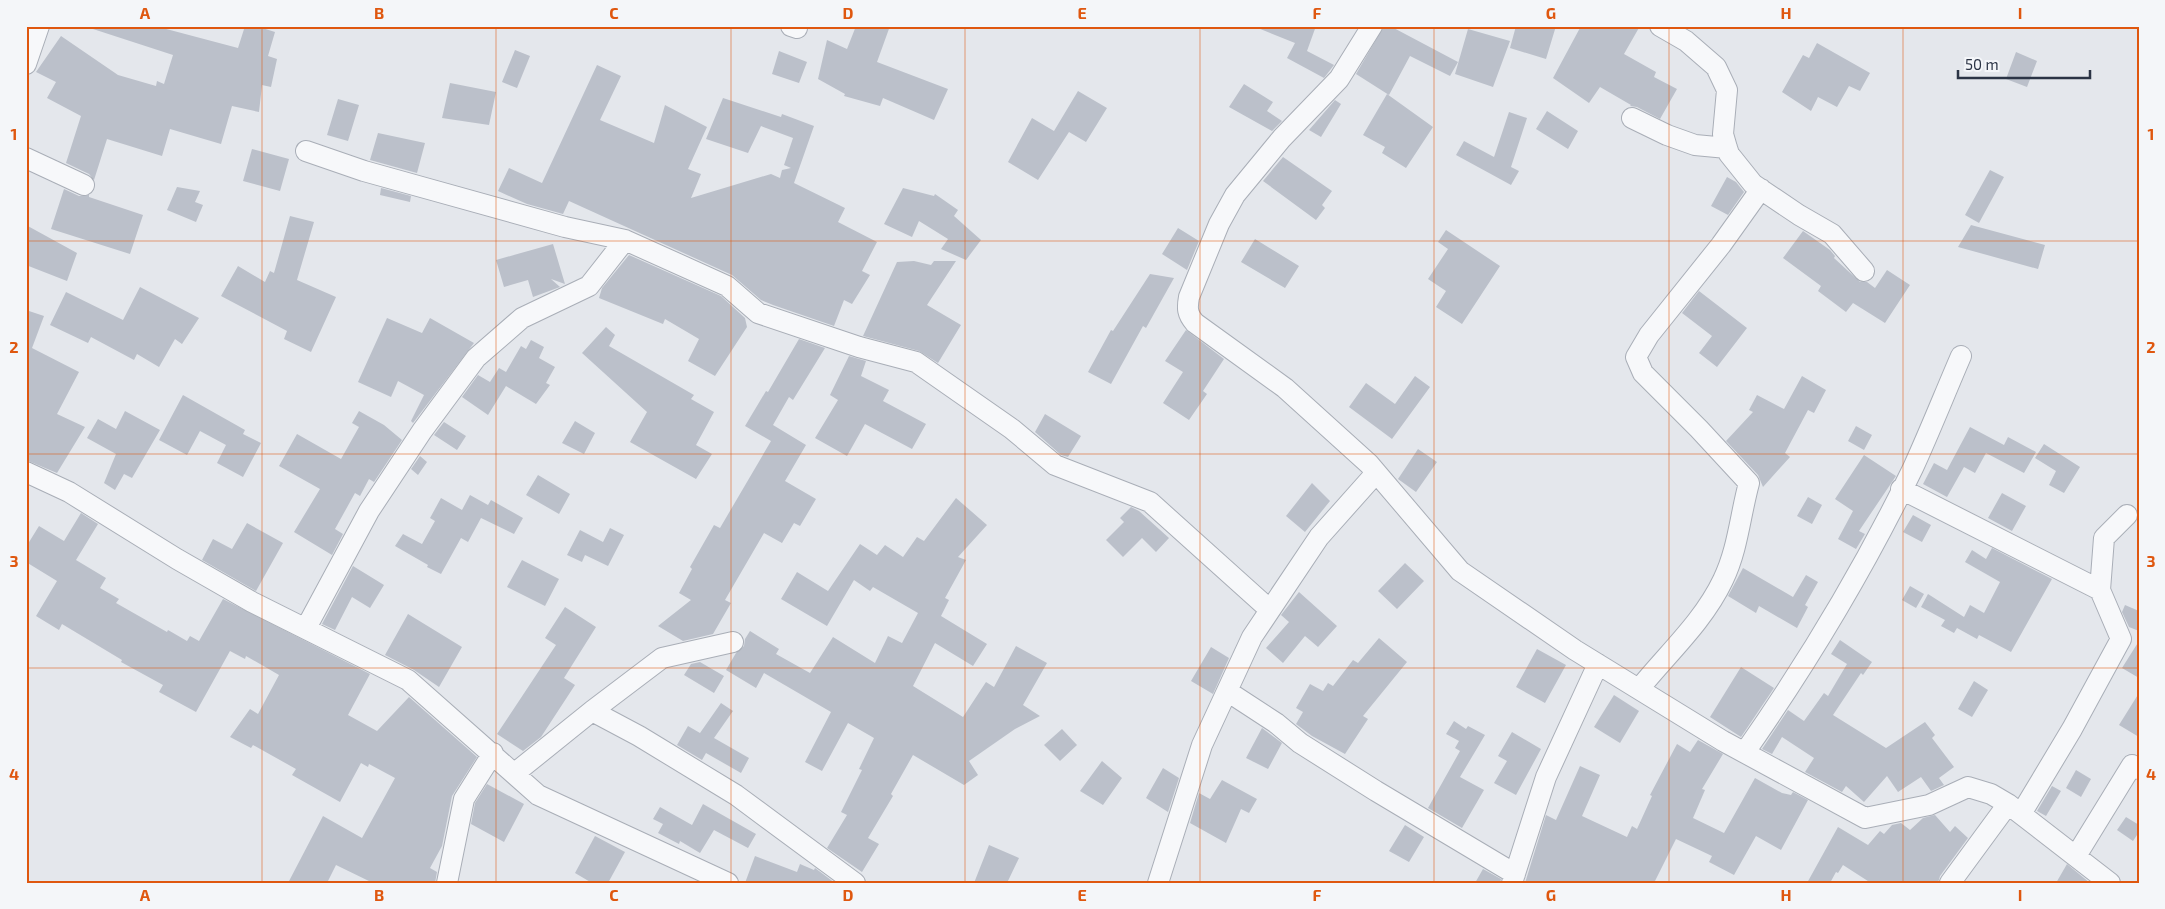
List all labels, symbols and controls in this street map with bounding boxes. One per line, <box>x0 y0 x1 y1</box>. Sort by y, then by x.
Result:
text: A <box>140 3 151 22</box>
text: B <box>374 3 384 22</box>
text: C <box>609 3 619 22</box>
text: D <box>843 3 854 22</box>
text: E <box>1077 3 1087 22</box>
text: F <box>1313 3 1322 22</box>
text: G <box>1546 3 1556 22</box>
text: H <box>1780 3 1792 22</box>
text: I <box>2018 3 2022 22</box>
scale bar <box>1958 48 2090 80</box>
text: 50 m <box>1965 55 1999 73</box>
text: 1 <box>11 124 17 143</box>
text: 1 <box>2148 124 2154 143</box>
text: 2 <box>9 337 19 356</box>
text: 2 <box>2146 337 2156 356</box>
text: 3 <box>9 551 19 570</box>
text: 3 <box>2146 551 2156 570</box>
text: 4 <box>9 764 19 783</box>
text: 4 <box>2146 764 2156 783</box>
text: A <box>140 885 151 904</box>
text: B <box>374 885 384 904</box>
text: C <box>609 885 619 904</box>
text: D <box>843 885 854 904</box>
text: E <box>1077 885 1087 904</box>
text: F <box>1313 885 1322 904</box>
text: G <box>1546 885 1556 904</box>
text: H <box>1780 885 1792 904</box>
text: I <box>2018 885 2022 904</box>

